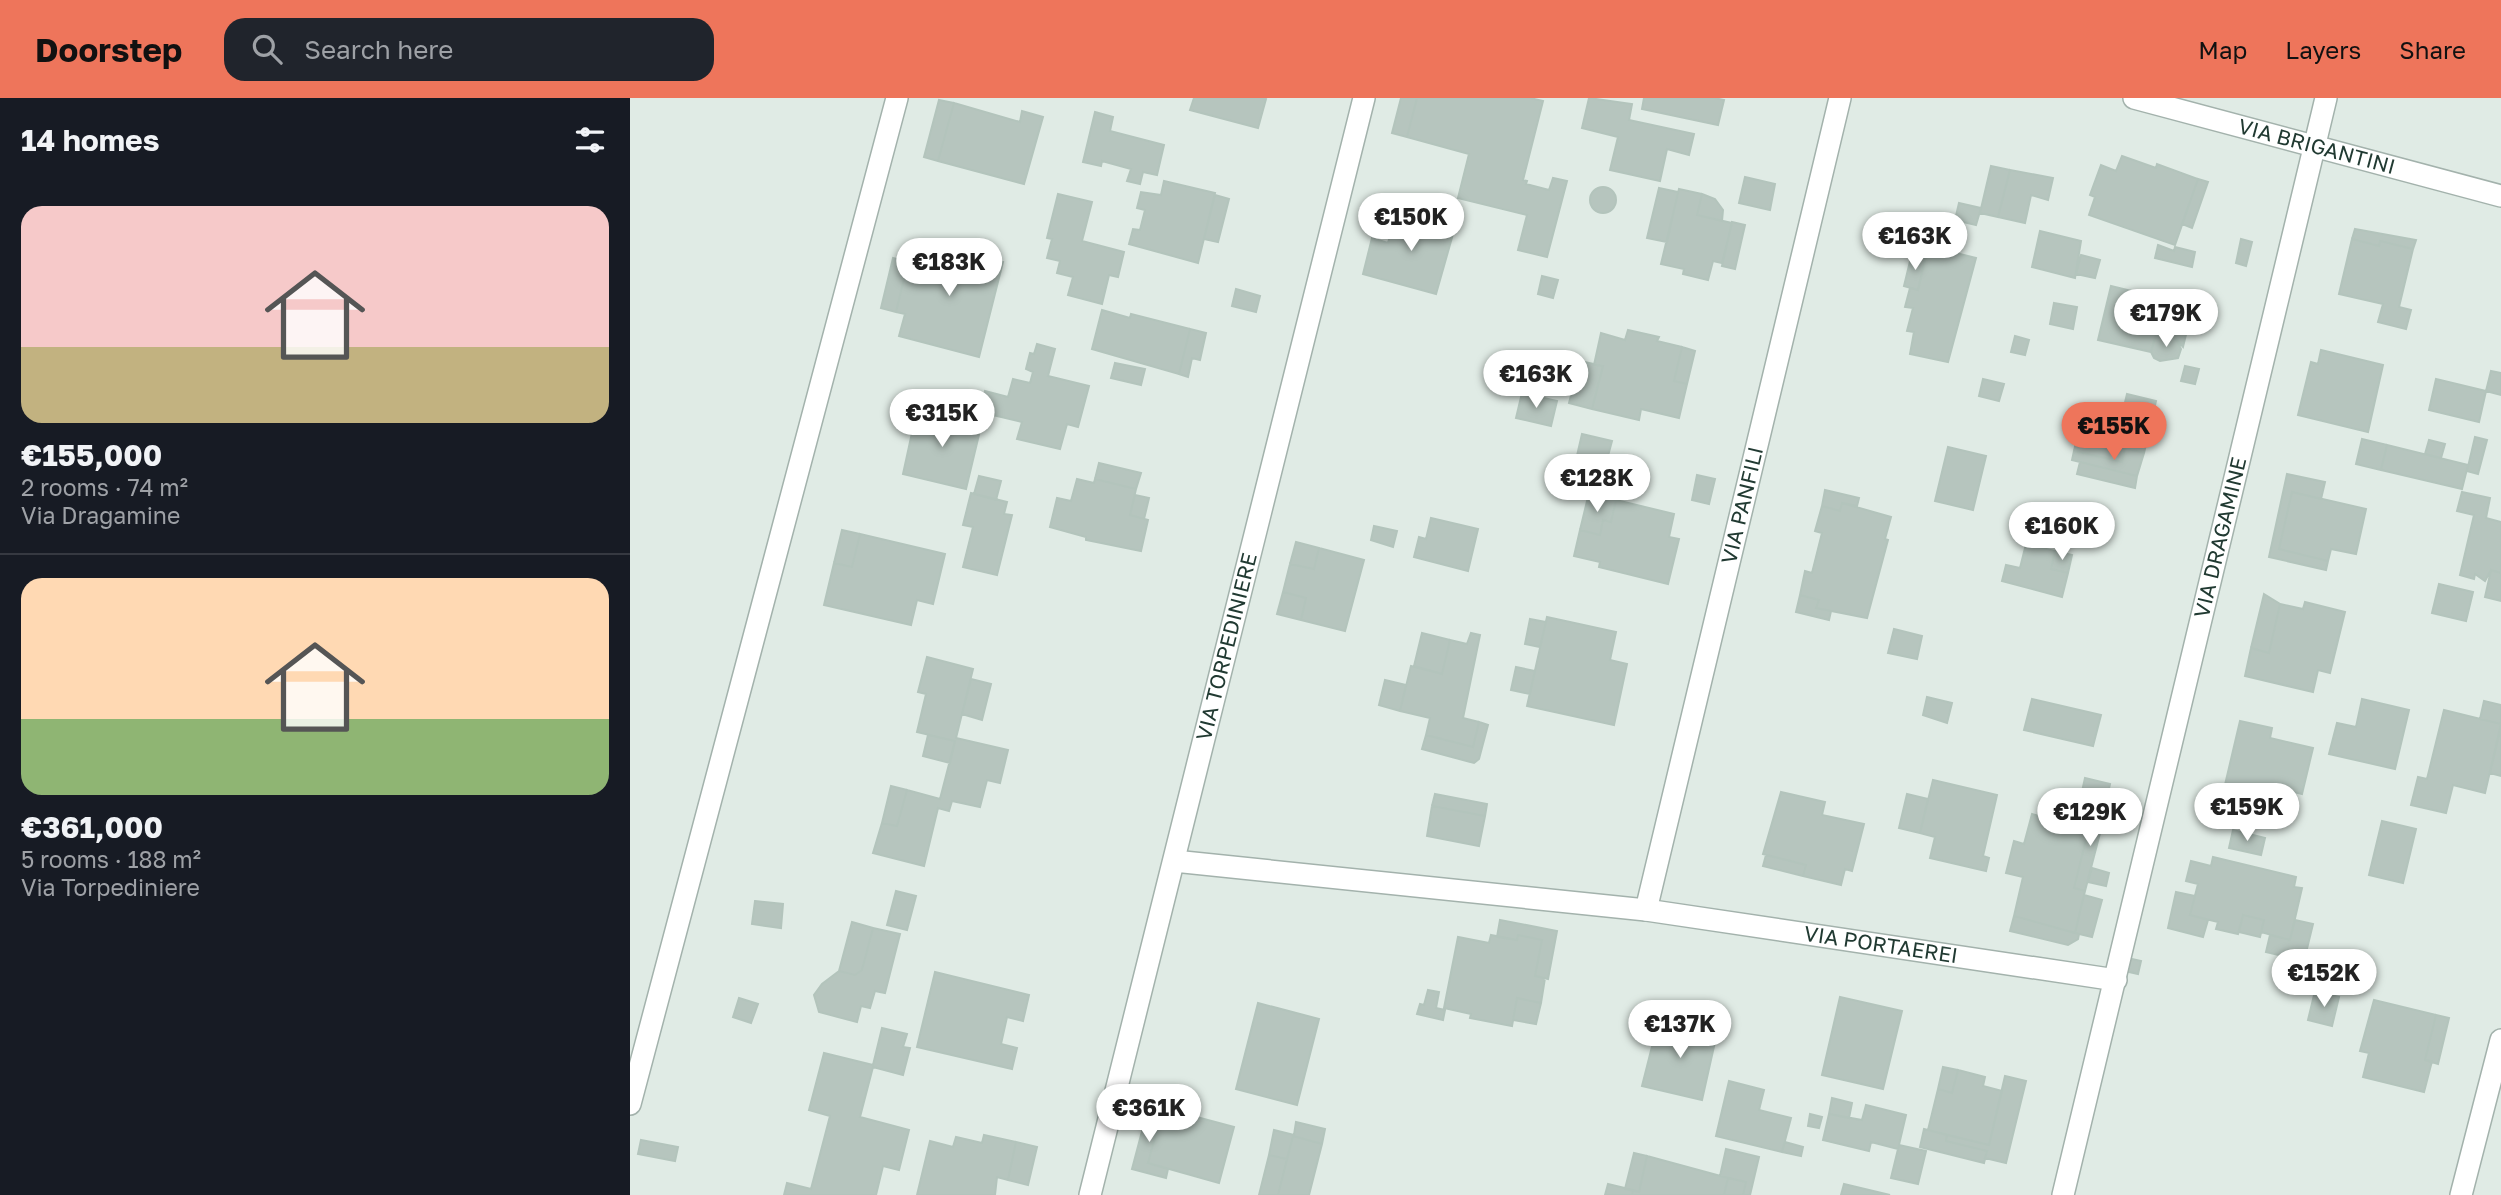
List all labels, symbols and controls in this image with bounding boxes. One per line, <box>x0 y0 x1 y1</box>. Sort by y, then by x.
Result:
search box <box>224 18 714 81</box>
text: Doorstep <box>35 30 182 69</box>
icon: search <box>248 30 286 68</box>
text: Search here <box>304 34 453 65</box>
text: Map <box>2198 35 2247 64</box>
text: Layers <box>2285 35 2361 64</box>
text: Share <box>2399 35 2466 64</box>
street label: VIA BRIGANTINI <box>2235 112 2398 179</box>
icon: filters <box>571 121 609 159</box>
text: 14 homes <box>21 122 160 158</box>
pin: €150K <box>1362 194 1460 253</box>
text: €150K <box>1374 202 1448 230</box>
pin: €163K <box>1866 212 1964 272</box>
text: €163K <box>1878 221 1952 249</box>
pin: €183K <box>900 238 998 298</box>
text: €183K <box>912 247 986 275</box>
icon: home <box>252 252 378 378</box>
pin: €179K <box>2117 289 2215 349</box>
text: €179K <box>2130 298 2202 326</box>
pin: €163K <box>1487 350 1585 410</box>
text: €163K <box>1499 359 1573 387</box>
pin: €315K <box>893 390 991 449</box>
text: €315K <box>906 398 978 426</box>
pin: €155K <box>2065 402 2163 462</box>
text: €155K <box>2078 411 2150 439</box>
text: €155,000 <box>21 437 162 473</box>
street label: VIA PANFILI <box>1715 444 1768 566</box>
pin: €128K <box>1548 454 1646 514</box>
street label: VIA DRAGAMINE <box>2188 454 2251 620</box>
text: €128K <box>1560 463 1634 491</box>
text: 2 rooms · 74 m² <box>21 473 188 501</box>
text: Via Dragamine <box>21 501 180 529</box>
pin: €160K <box>2013 503 2111 562</box>
text: €160K <box>2025 511 2099 539</box>
street label: VIA TORPEDINIERE <box>1190 550 1262 743</box>
icon: home <box>252 624 378 750</box>
pin: €159K <box>2198 784 2296 843</box>
pin: €129K <box>2041 788 2139 848</box>
text: €159K <box>2210 792 2284 820</box>
text: €129K <box>2053 797 2127 825</box>
text: €361,000 <box>21 809 163 845</box>
text: 5 rooms · 188 m² <box>21 845 201 873</box>
text: Via Torpediniere <box>21 873 200 901</box>
street label: VIA PORTAEREI <box>1802 920 1960 968</box>
pin: €152K <box>2275 950 2373 1009</box>
text: €152K <box>2288 958 2360 986</box>
pin: €137K <box>1631 1000 1729 1060</box>
text: €137K <box>1644 1009 1716 1037</box>
pin: €361K <box>1100 1084 1198 1144</box>
text: €361K <box>1112 1093 1186 1121</box>

